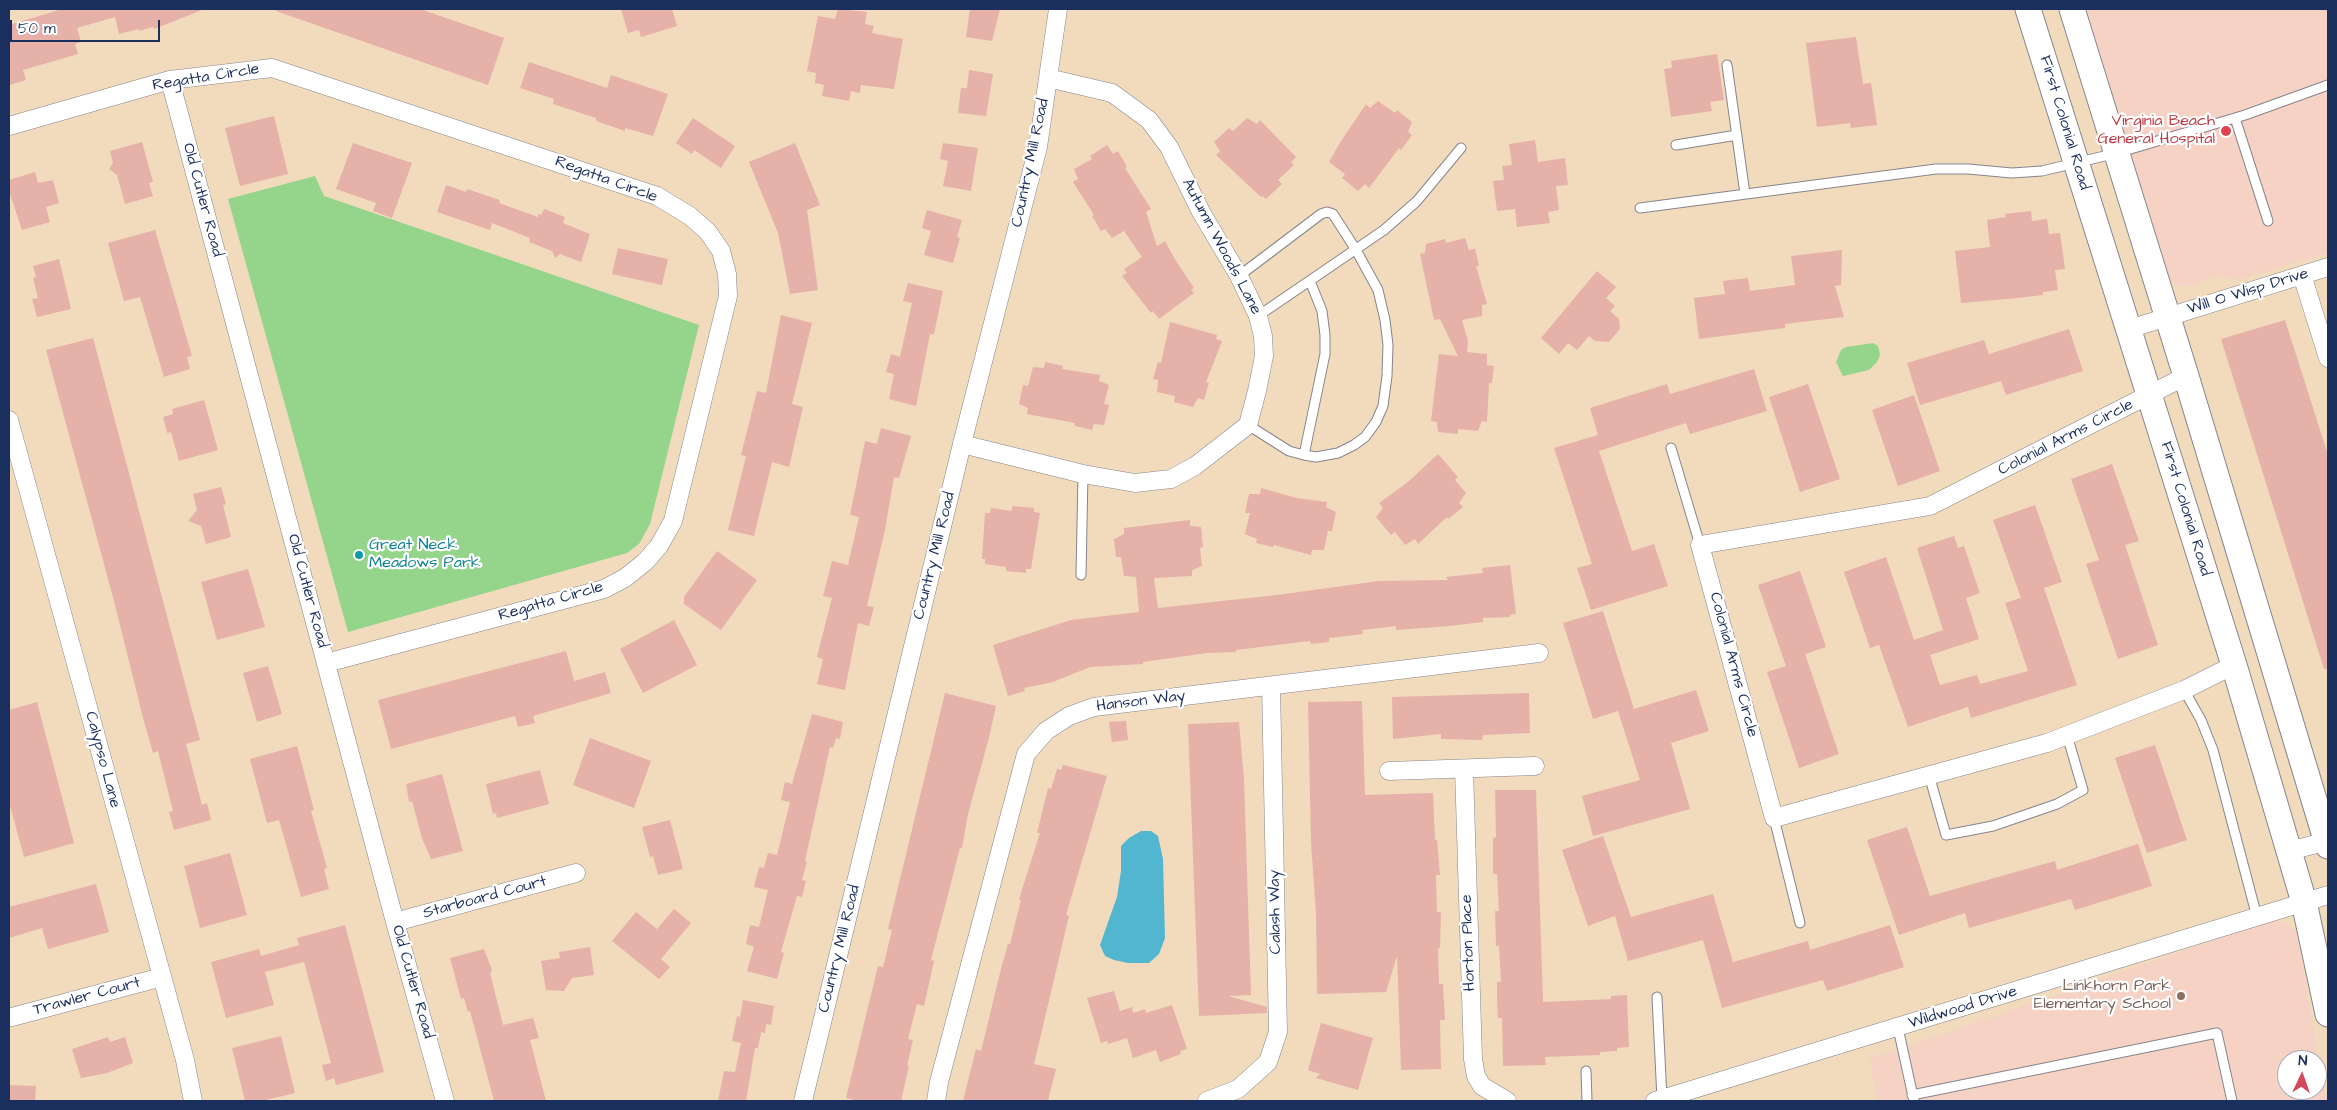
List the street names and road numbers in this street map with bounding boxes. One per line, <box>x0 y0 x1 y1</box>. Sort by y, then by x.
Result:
street label: First Colonial Road <box>2034 54 2094 192</box>
street label: Regatta Circle <box>151 60 261 96</box>
street label: Country Mill Road <box>1008 97 1054 229</box>
street label: Old Cutler Road <box>178 141 226 259</box>
street label: Regatta Circle <box>552 153 660 207</box>
street label: Autumn Woods Lane <box>1177 176 1265 318</box>
street label: Will O Wisp Drive <box>2185 264 2311 320</box>
street label: Colonial Arms Circle <box>1995 396 2137 480</box>
street label: First Colonial Road <box>2155 440 2215 578</box>
street label: Country Mill Road <box>910 490 960 622</box>
street label: Old Cutler Road <box>283 532 331 650</box>
street label: Regatta Circle <box>497 578 605 626</box>
street label: Colonial Arms Circle <box>1704 590 1762 740</box>
street label: Hanson Way <box>1096 687 1186 717</box>
street label: Calypso Lane <box>80 710 124 810</box>
street label: Calash Way <box>1266 870 1286 954</box>
street label: Starboard Court <box>421 872 549 924</box>
street label: Country Mill Road <box>815 883 865 1015</box>
street label: Horton Place <box>1458 894 1480 992</box>
street label: Old Cutler Road <box>387 923 437 1041</box>
street label: Trawler Court <box>31 973 143 1021</box>
street label: Wildwood Drive <box>1906 982 2020 1034</box>

